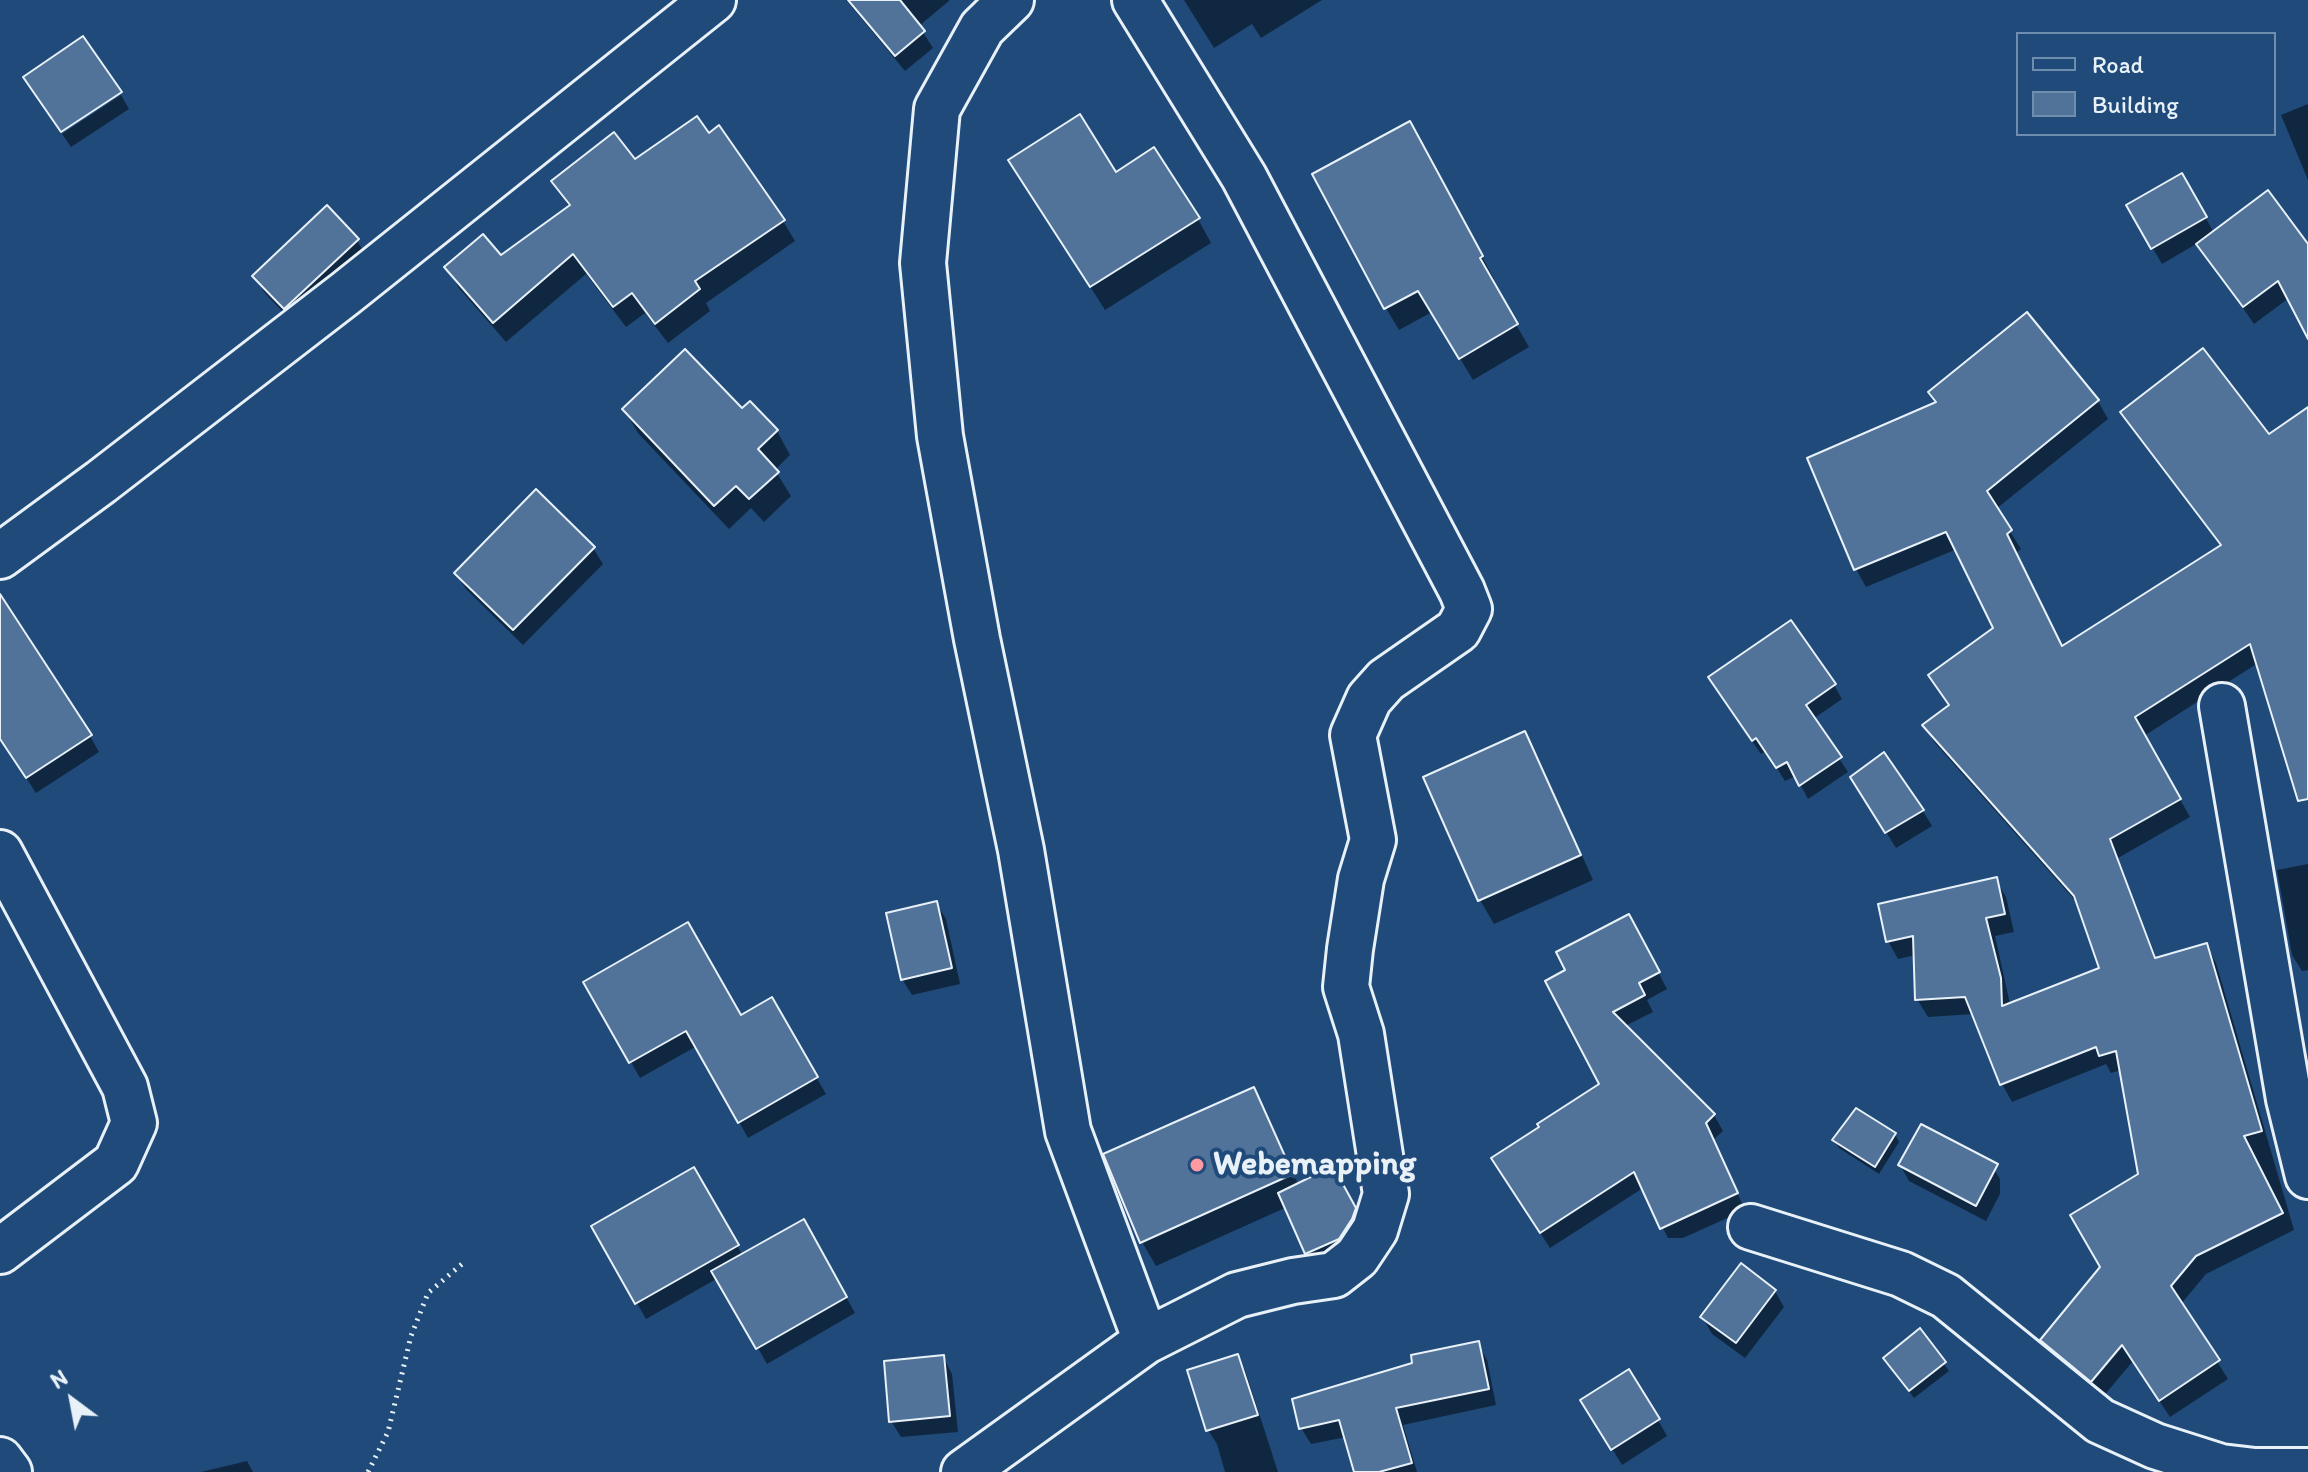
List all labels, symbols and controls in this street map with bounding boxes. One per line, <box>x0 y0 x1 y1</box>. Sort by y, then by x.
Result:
legend <box>2016 32 2276 136</box>
text: Road <box>2092 50 2144 79</box>
text: Building <box>2092 90 2179 119</box>
place label: Webemapping <box>1213 1145 1416 1185</box>
marker: Webemapping <box>1188 1156 1206 1174</box>
north arrow <box>32 1360 112 1440</box>
text: N <box>46 1364 72 1395</box>

